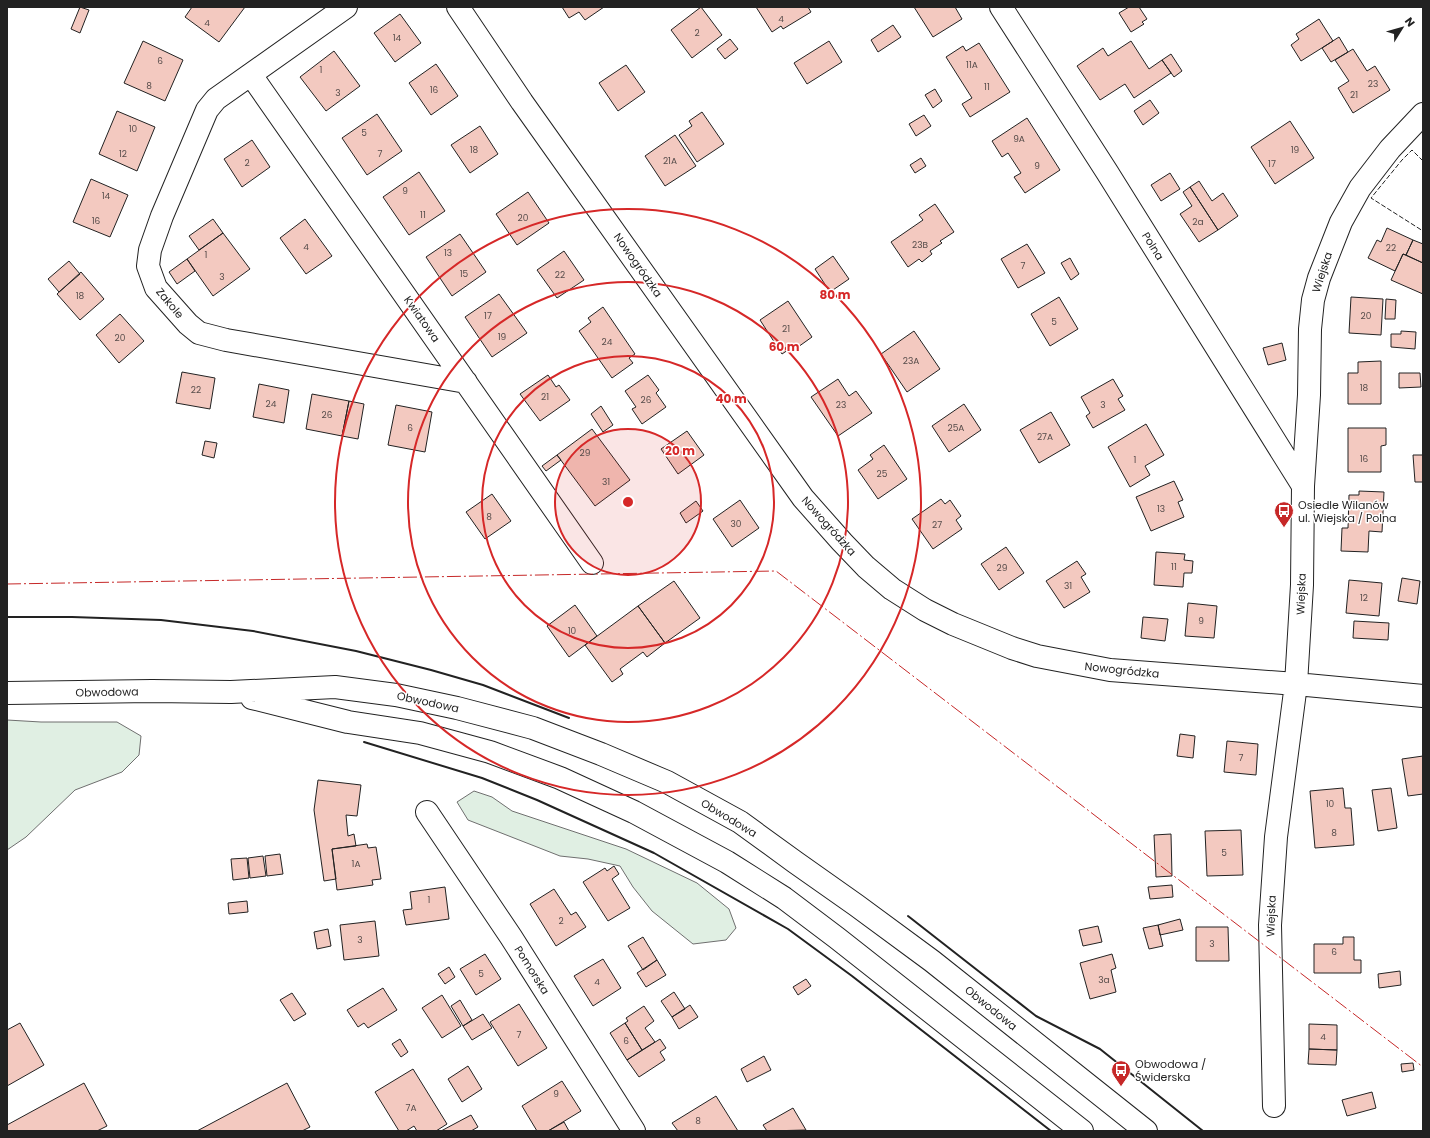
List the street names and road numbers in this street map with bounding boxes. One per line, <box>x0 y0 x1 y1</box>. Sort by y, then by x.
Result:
street label: Polna <box>1138 229 1168 263</box>
street label: Nowogródzka <box>610 230 666 300</box>
street label: Wiejska <box>1308 250 1336 294</box>
street label: Zakole <box>152 284 188 322</box>
street label: Kwiatowa <box>400 293 444 345</box>
street label: Nowogródzka <box>798 493 860 559</box>
street label: Wiejska <box>1292 573 1310 615</box>
street label: Nowogródzka <box>1084 658 1160 682</box>
street label: Obwodowa <box>75 683 139 701</box>
street label: Obwodowa <box>395 688 461 716</box>
street label: Obwodowa <box>698 795 760 841</box>
street label: Wiejska <box>1262 895 1280 937</box>
street label: Pomorska <box>511 943 553 997</box>
street label: Obwodowa <box>961 982 1021 1034</box>

